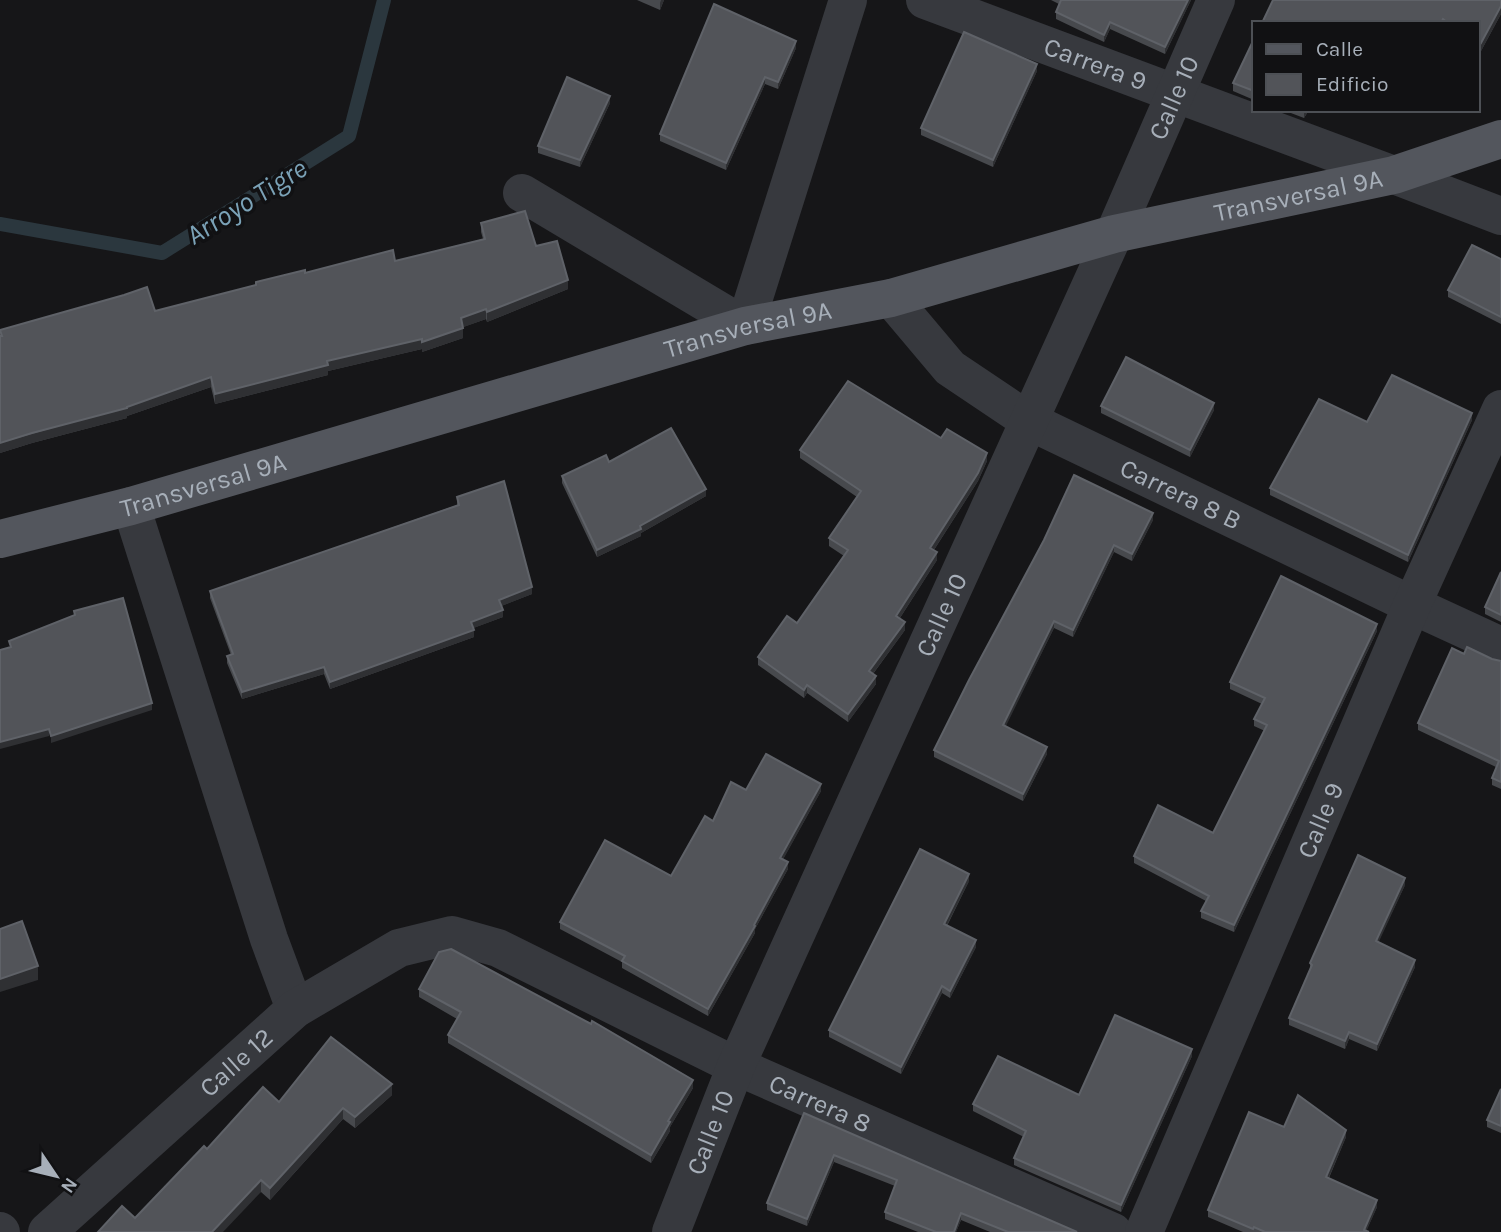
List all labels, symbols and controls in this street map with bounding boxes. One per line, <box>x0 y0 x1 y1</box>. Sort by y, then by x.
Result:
legend <box>1252 21 1480 112</box>
street label: Carrera 9 <box>1040 31 1151 97</box>
text: Calle <box>1316 37 1363 61</box>
street label: Calle 10 <box>1142 51 1206 144</box>
text: Edificio <box>1316 72 1389 96</box>
water label: Arroyo Tigre <box>180 151 313 252</box>
street label: Transversal 9A <box>1211 163 1386 228</box>
street label: Transversal 9A <box>660 295 834 365</box>
street label: Transversal 9A <box>117 446 290 524</box>
street label: Carrera 8 B <box>1115 452 1246 537</box>
street label: Calle 10 <box>909 568 974 662</box>
street label: Calle 9 <box>1291 778 1350 863</box>
street label: Calle 12 <box>193 1022 279 1104</box>
street label: Carrera 8 <box>764 1067 876 1140</box>
street label: Calle 10 <box>680 1086 741 1179</box>
north arrow <box>21 1141 91 1211</box>
text: N <box>56 1173 82 1197</box>

